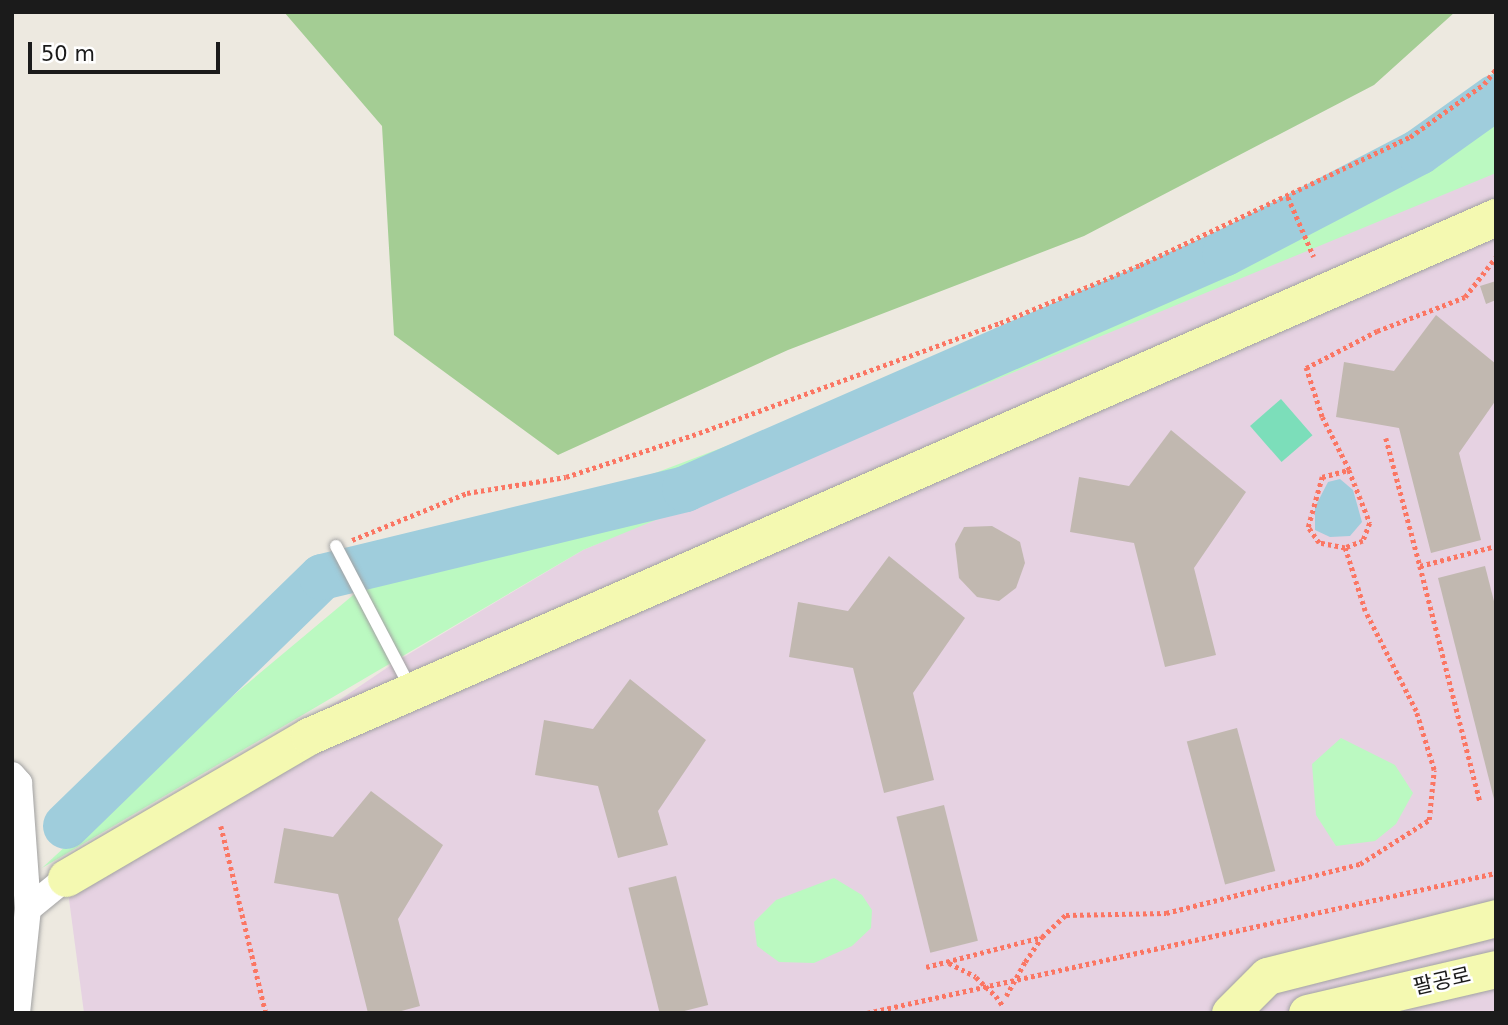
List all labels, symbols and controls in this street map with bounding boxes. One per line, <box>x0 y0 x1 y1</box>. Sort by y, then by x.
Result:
scale bar <box>32 28 224 72</box>
text: 50 m <box>41 42 95 66</box>
street label: 팔공로 <box>1411 962 1473 1000</box>

